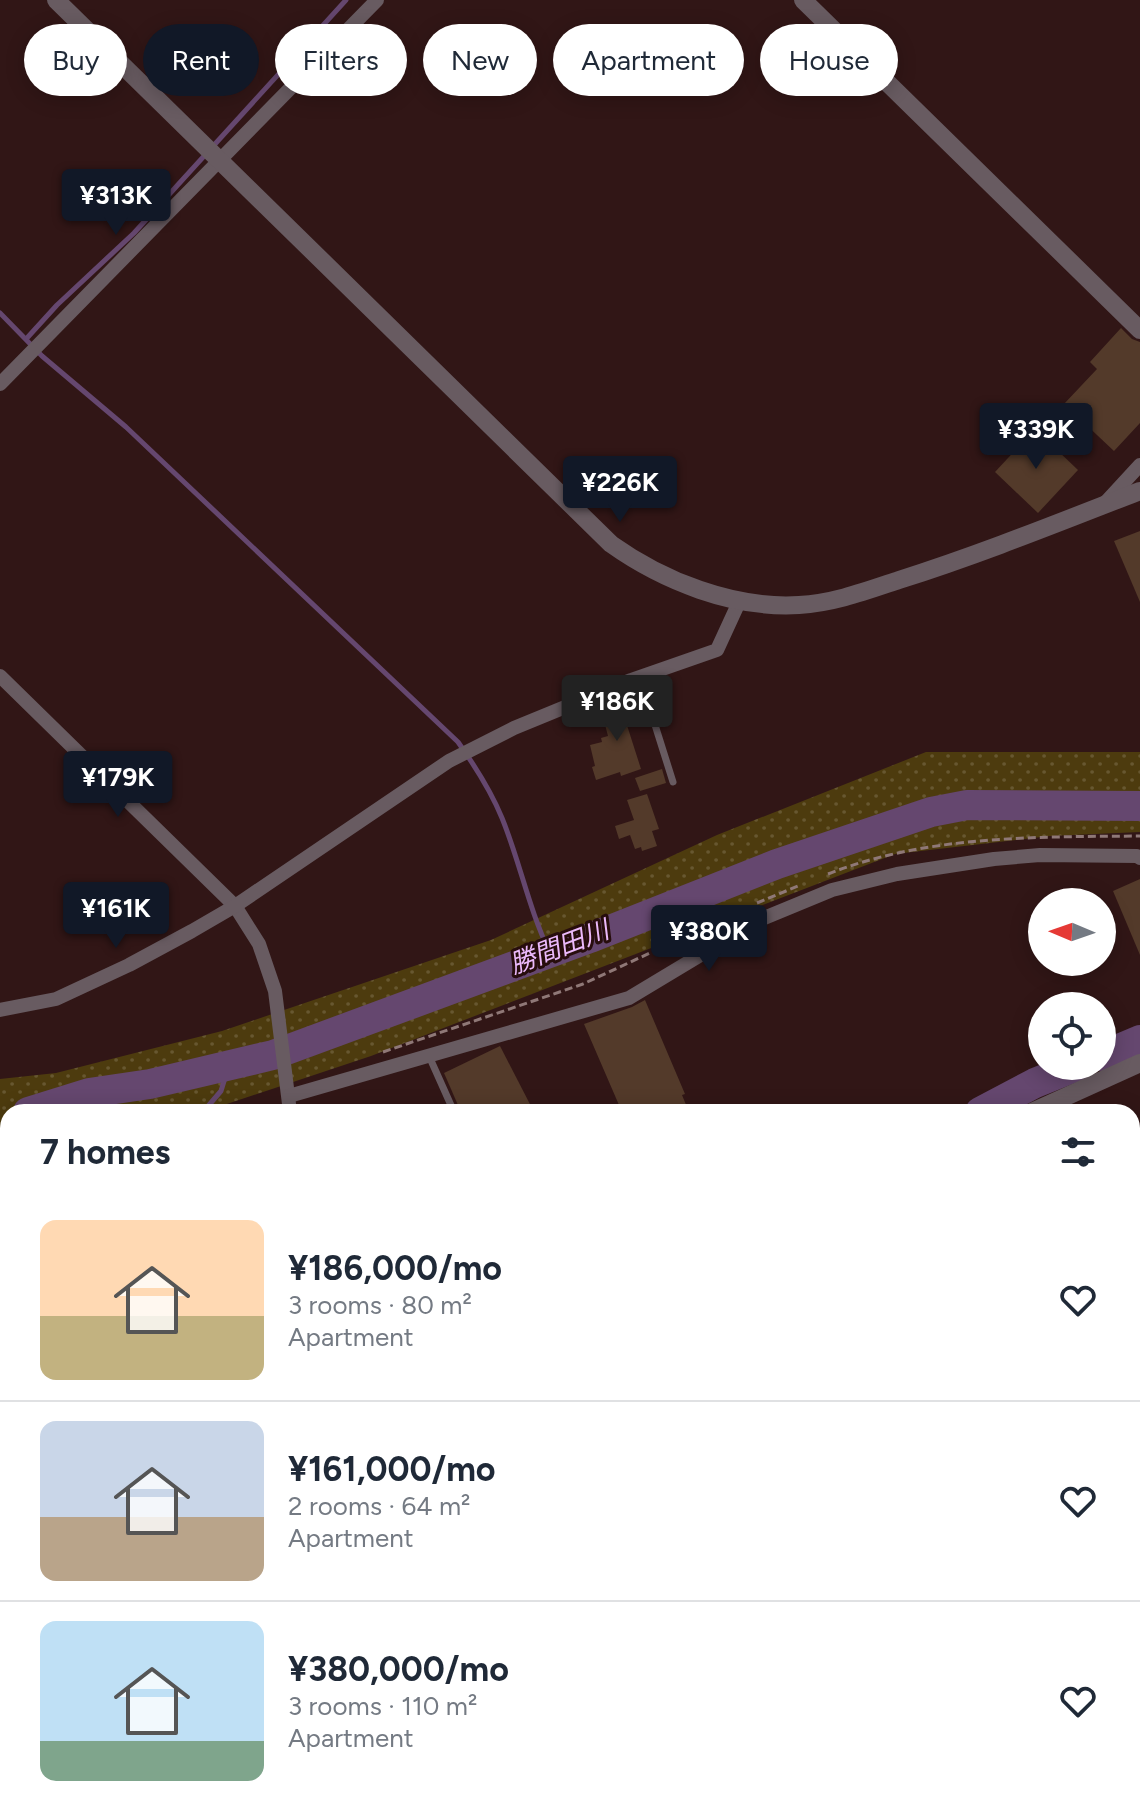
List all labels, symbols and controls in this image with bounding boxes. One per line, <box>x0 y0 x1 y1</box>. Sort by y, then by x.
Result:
chip: Buy <box>24 24 127 96</box>
chip: Rent <box>143 24 259 96</box>
chip: Filters <box>275 24 407 96</box>
chip: New <box>423 24 537 96</box>
chip: Apartment <box>553 24 744 96</box>
chip: House <box>760 24 898 96</box>
pin: ¥313K <box>60 169 172 237</box>
text: ¥313K <box>80 179 152 211</box>
pin: ¥339K <box>980 403 1092 471</box>
text: ¥339K <box>998 413 1074 445</box>
pin: ¥226K <box>564 456 676 524</box>
text: ¥226K <box>581 466 659 498</box>
pin: ¥186K <box>561 675 673 743</box>
text: ¥186K <box>580 685 654 717</box>
pin: ¥179K <box>62 751 174 819</box>
text: ¥179K <box>81 761 155 793</box>
pin: ¥161K <box>60 882 172 950</box>
north arrow <box>1028 888 1116 976</box>
map controls <box>1028 888 1116 1080</box>
text: ¥161K <box>81 892 151 924</box>
pin: ¥380K <box>653 905 765 973</box>
water label: 勝間田川 <box>505 912 616 981</box>
text: ¥380K <box>669 915 749 947</box>
button: locate <box>1028 992 1116 1080</box>
icon: filters <box>1056 1130 1100 1174</box>
text: 7 homes <box>40 1132 170 1173</box>
text: ¥186,000/mo <box>288 1248 502 1289</box>
icon: home <box>104 1252 200 1348</box>
icon: heart <box>1056 1278 1100 1322</box>
text: 3 rooms · 80 m² <box>288 1289 472 1321</box>
text: Apartment <box>288 1321 414 1353</box>
text: ¥161,000/mo <box>288 1449 496 1490</box>
icon: home <box>104 1453 200 1549</box>
icon: heart <box>1056 1479 1100 1523</box>
text: 2 rooms · 64 m² <box>288 1490 470 1522</box>
text: Apartment <box>288 1522 414 1554</box>
text: ¥380,000/mo <box>288 1649 509 1690</box>
icon: home <box>104 1653 200 1749</box>
icon: heart <box>1056 1679 1100 1723</box>
text: 3 rooms · 110 m² <box>288 1690 477 1722</box>
text: Apartment <box>288 1722 414 1754</box>

